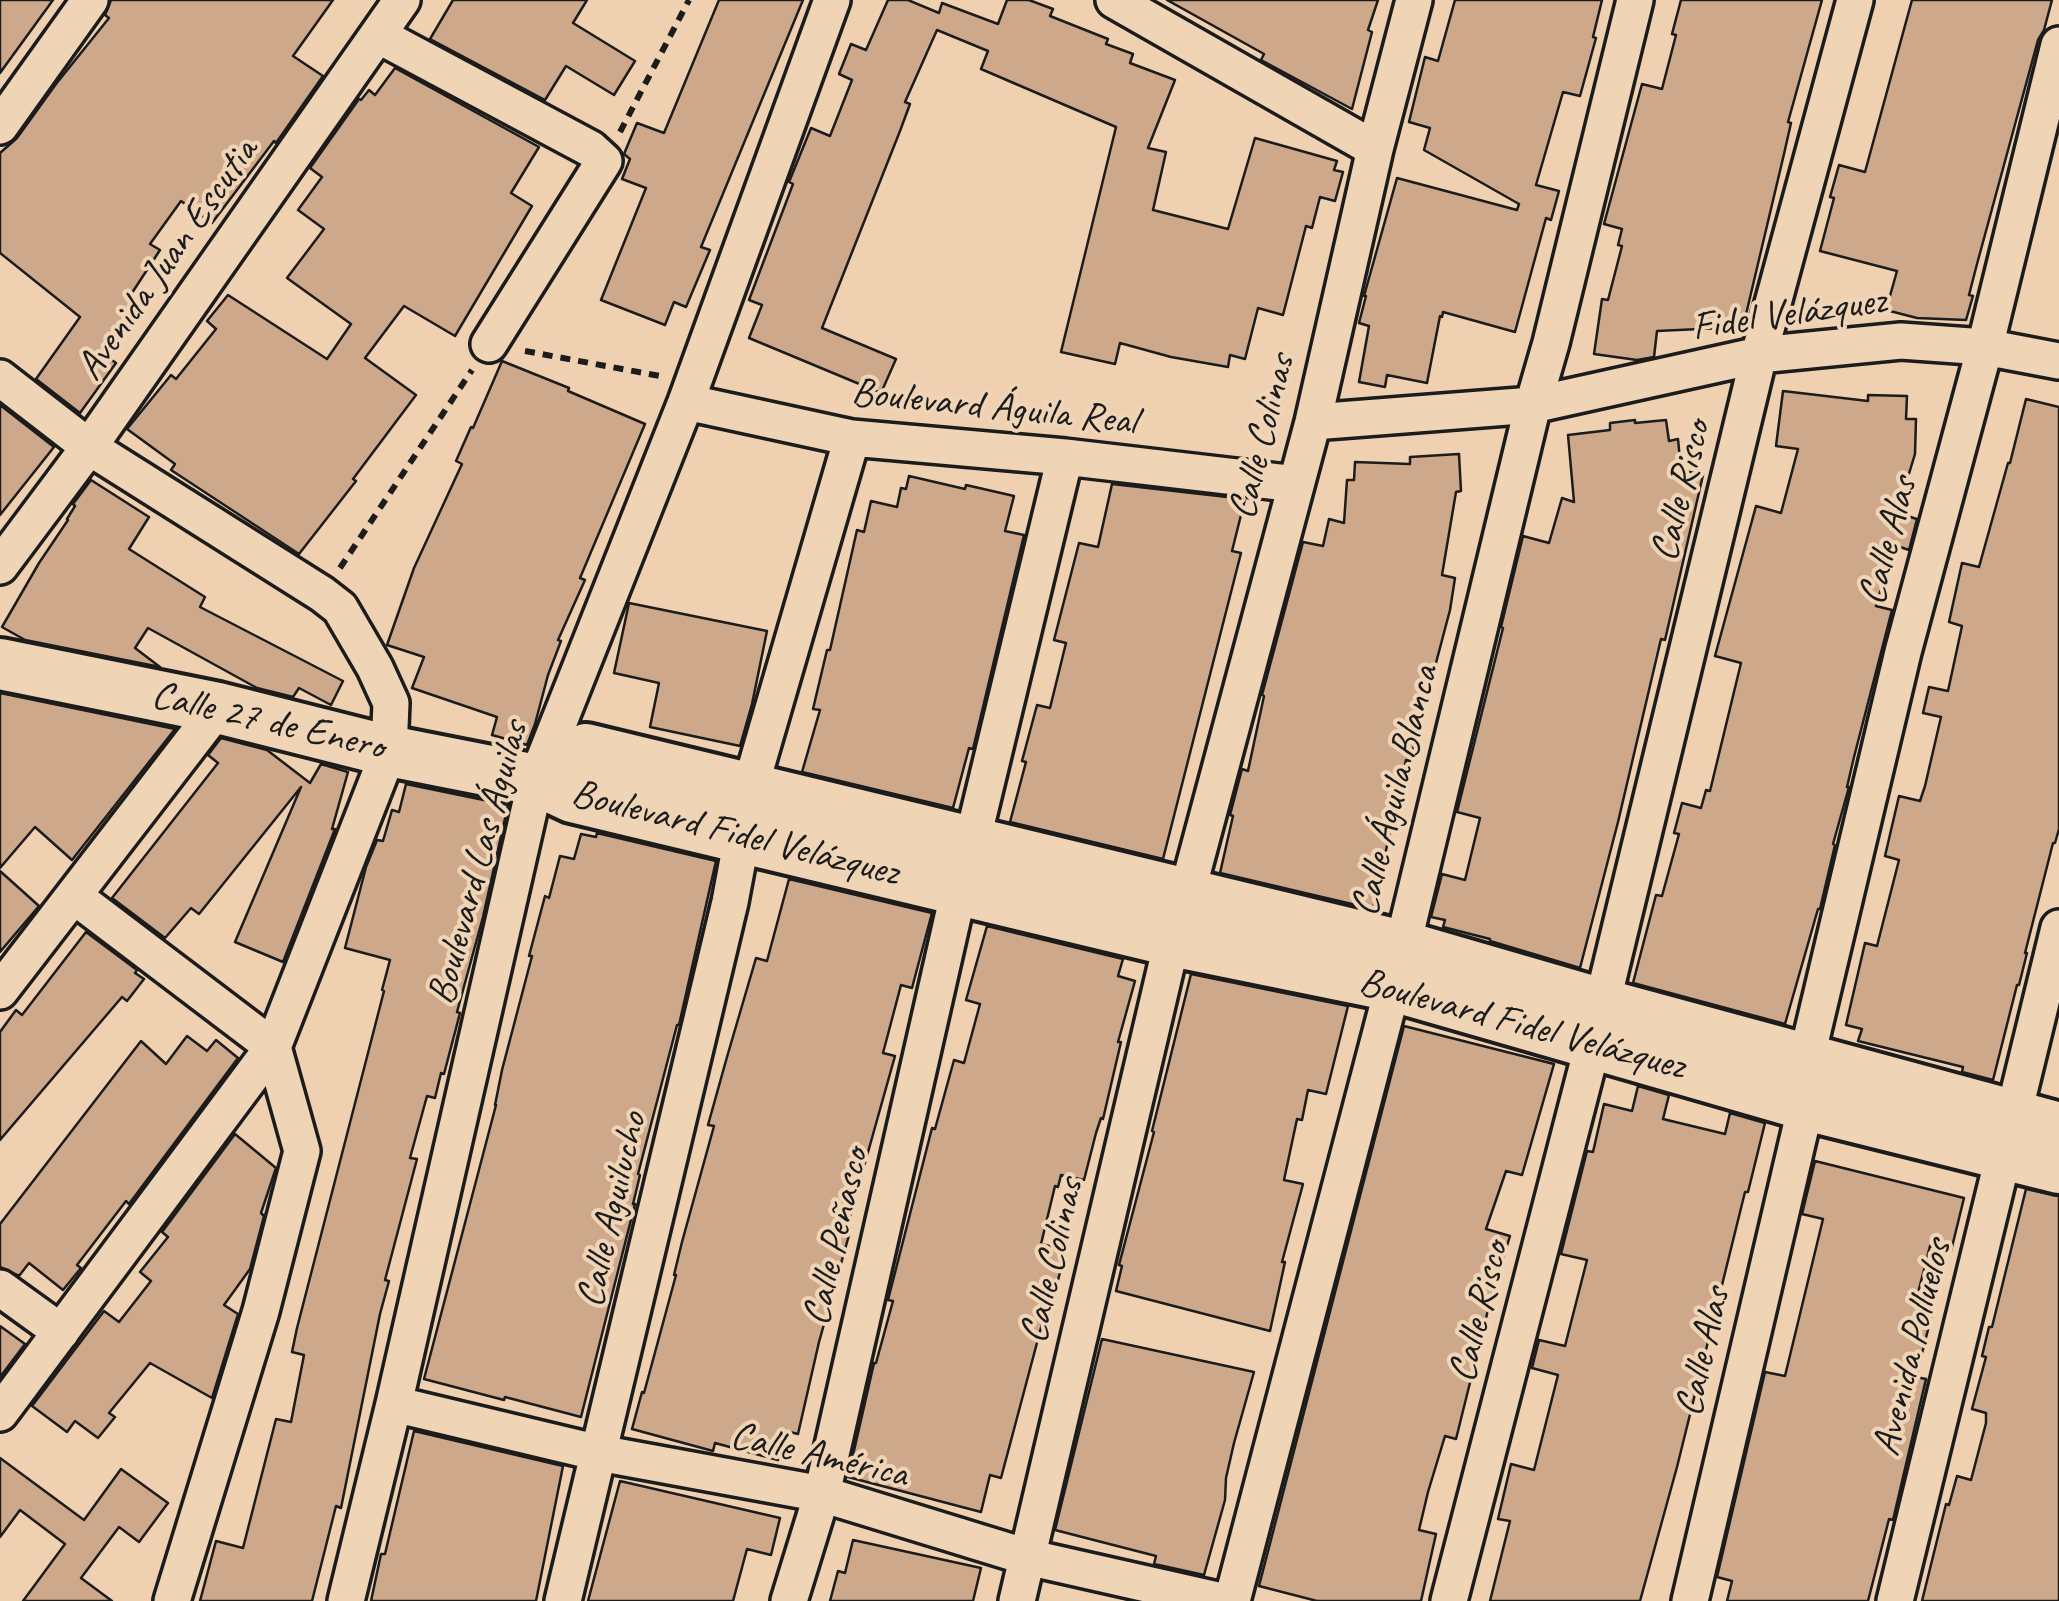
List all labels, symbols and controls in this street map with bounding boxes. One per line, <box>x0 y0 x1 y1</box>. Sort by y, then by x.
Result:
street label: Avenida Juan Escutia <box>67 130 269 390</box>
street label: Fidel Velázquez <box>1689 278 1889 352</box>
street label: Calle Colinas <box>1219 350 1307 524</box>
street label: Boulevard Águila Real <box>849 369 1139 447</box>
street label: Calle Risco <box>1641 416 1723 566</box>
street label: Calle Alas <box>1849 472 1929 610</box>
street label: Calle Águila Blanca <box>1342 661 1450 921</box>
street label: Calle 27 de Enero <box>147 672 389 772</box>
street label: Boulevard Las Águilas <box>418 716 540 1010</box>
street label: Boulevard Fidel Velázquez <box>567 770 903 898</box>
street label: Boulevard Fidel Velázquez <box>1354 958 1690 1092</box>
street label: Calle Aguilucho <box>567 1108 659 1312</box>
street label: Calle Peñasco <box>793 1144 881 1330</box>
street label: Calle Colinas <box>1011 1174 1095 1348</box>
street label: Avenida Polluelos <box>1863 1235 1963 1461</box>
street label: Calle Risco <box>1439 1237 1521 1387</box>
street label: Calle Alas <box>1666 1283 1742 1421</box>
street label: Calle América <box>726 1412 912 1500</box>

